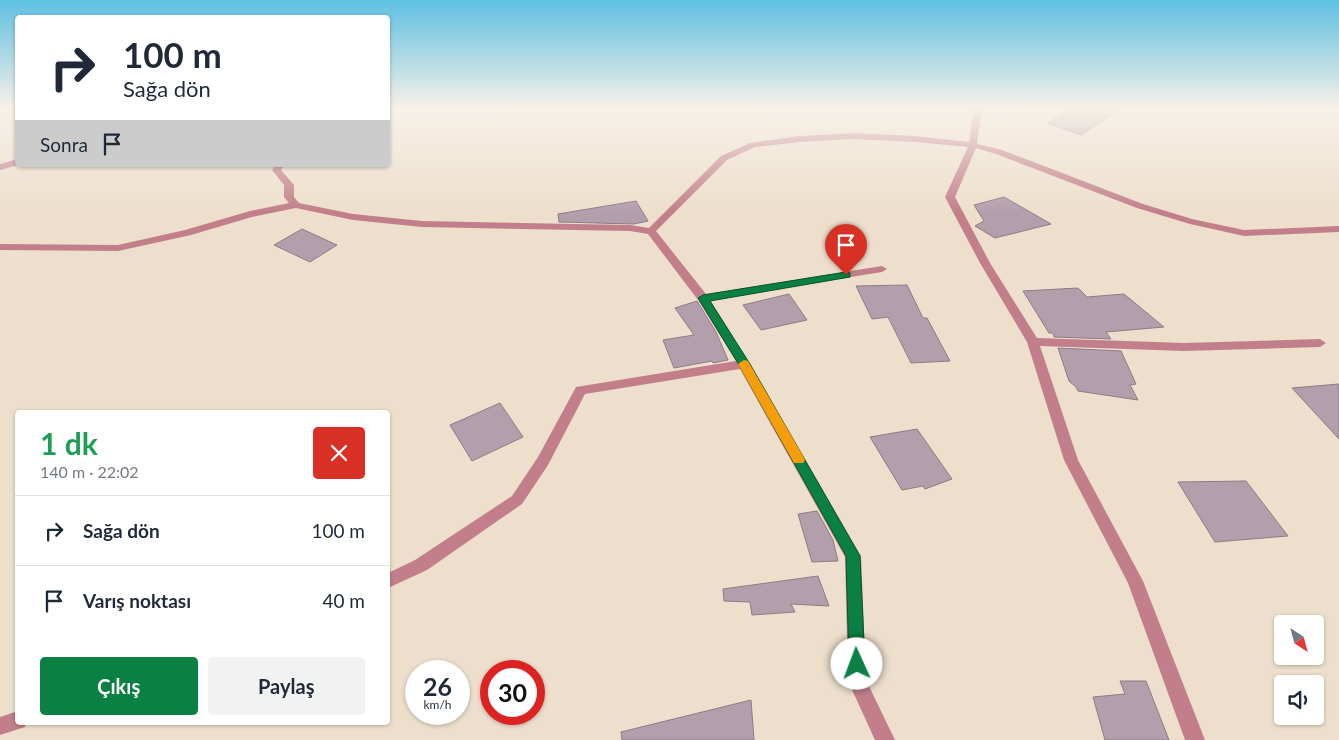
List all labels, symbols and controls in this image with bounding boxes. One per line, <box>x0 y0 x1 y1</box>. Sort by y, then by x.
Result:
text: 100 m <box>123 33 222 75</box>
icon: right <box>40 35 105 100</box>
text: Sağa dön <box>123 75 211 102</box>
icon: arrive <box>98 130 126 158</box>
text: Sonra <box>40 133 88 156</box>
pin <box>825 224 867 275</box>
icon: arrive <box>832 231 860 259</box>
text: 1 dk <box>40 425 98 461</box>
button: close <box>313 427 365 479</box>
text: 140 m · 22:02 <box>40 462 139 481</box>
icon: right <box>40 517 68 545</box>
text: Sağa dön <box>83 519 160 542</box>
text: 100 m <box>311 519 365 542</box>
icon: arrive <box>40 587 68 615</box>
text: Varış noktası <box>83 589 191 612</box>
text: 40 m <box>322 589 365 612</box>
north arrow <box>1274 615 1324 665</box>
map controls <box>1274 615 1324 725</box>
position arrow <box>830 637 882 689</box>
button: Çıkış <box>40 657 198 715</box>
button: Paylaş <box>208 657 365 715</box>
speed limit sign: 30 <box>480 660 545 725</box>
text: 26 <box>423 671 452 701</box>
button: sound <box>1274 675 1324 725</box>
text: km/h <box>423 697 452 712</box>

